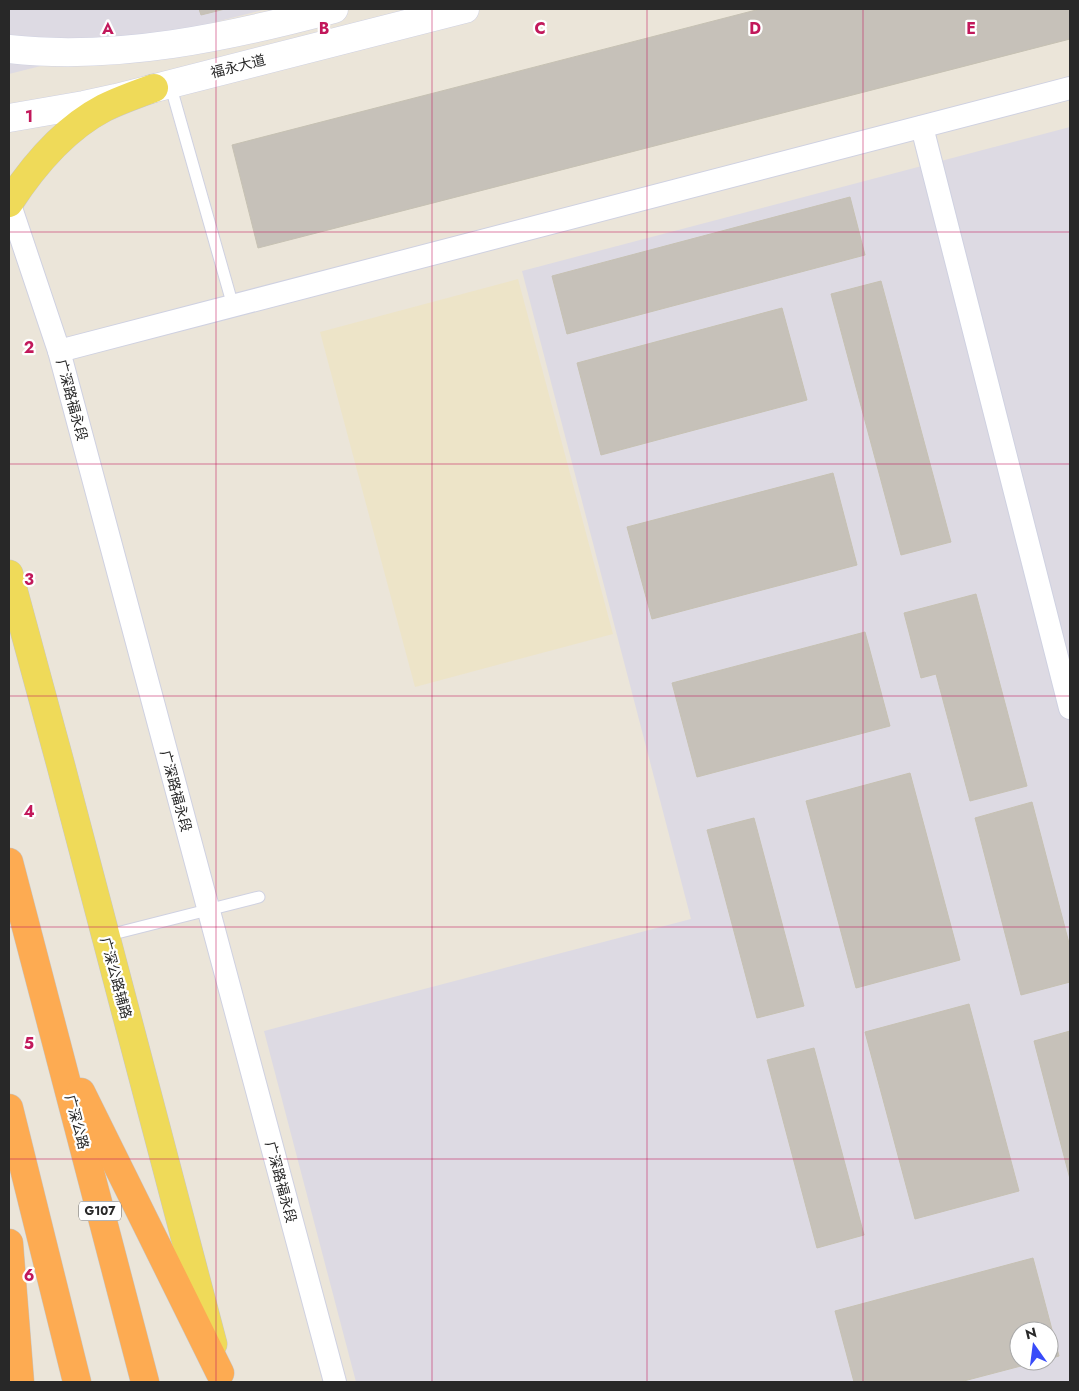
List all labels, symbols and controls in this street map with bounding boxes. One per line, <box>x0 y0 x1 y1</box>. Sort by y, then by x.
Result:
text: A <box>101 17 114 40</box>
text: B <box>319 17 329 40</box>
text: C <box>534 17 546 40</box>
text: D <box>749 17 761 40</box>
text: E <box>966 17 976 40</box>
street label: 福永大道 <box>208 50 268 82</box>
text: 1 <box>25 105 33 128</box>
text: 2 <box>24 336 34 359</box>
street label: 广深路福永段 <box>51 357 93 443</box>
text: 3 <box>24 568 34 591</box>
street label: 广深路福永段 <box>155 748 197 834</box>
text: 4 <box>23 800 35 823</box>
street label: 广深公路辅路 <box>95 935 137 1021</box>
text: 5 <box>24 1032 34 1055</box>
street label: 广深公路 <box>60 1092 94 1152</box>
street label: 广深路福永段 <box>260 1139 302 1225</box>
road number: G107 <box>79 1202 121 1220</box>
text: 6 <box>24 1264 34 1287</box>
north arrow <box>1009 1321 1059 1371</box>
text: N <box>1023 1322 1039 1344</box>

